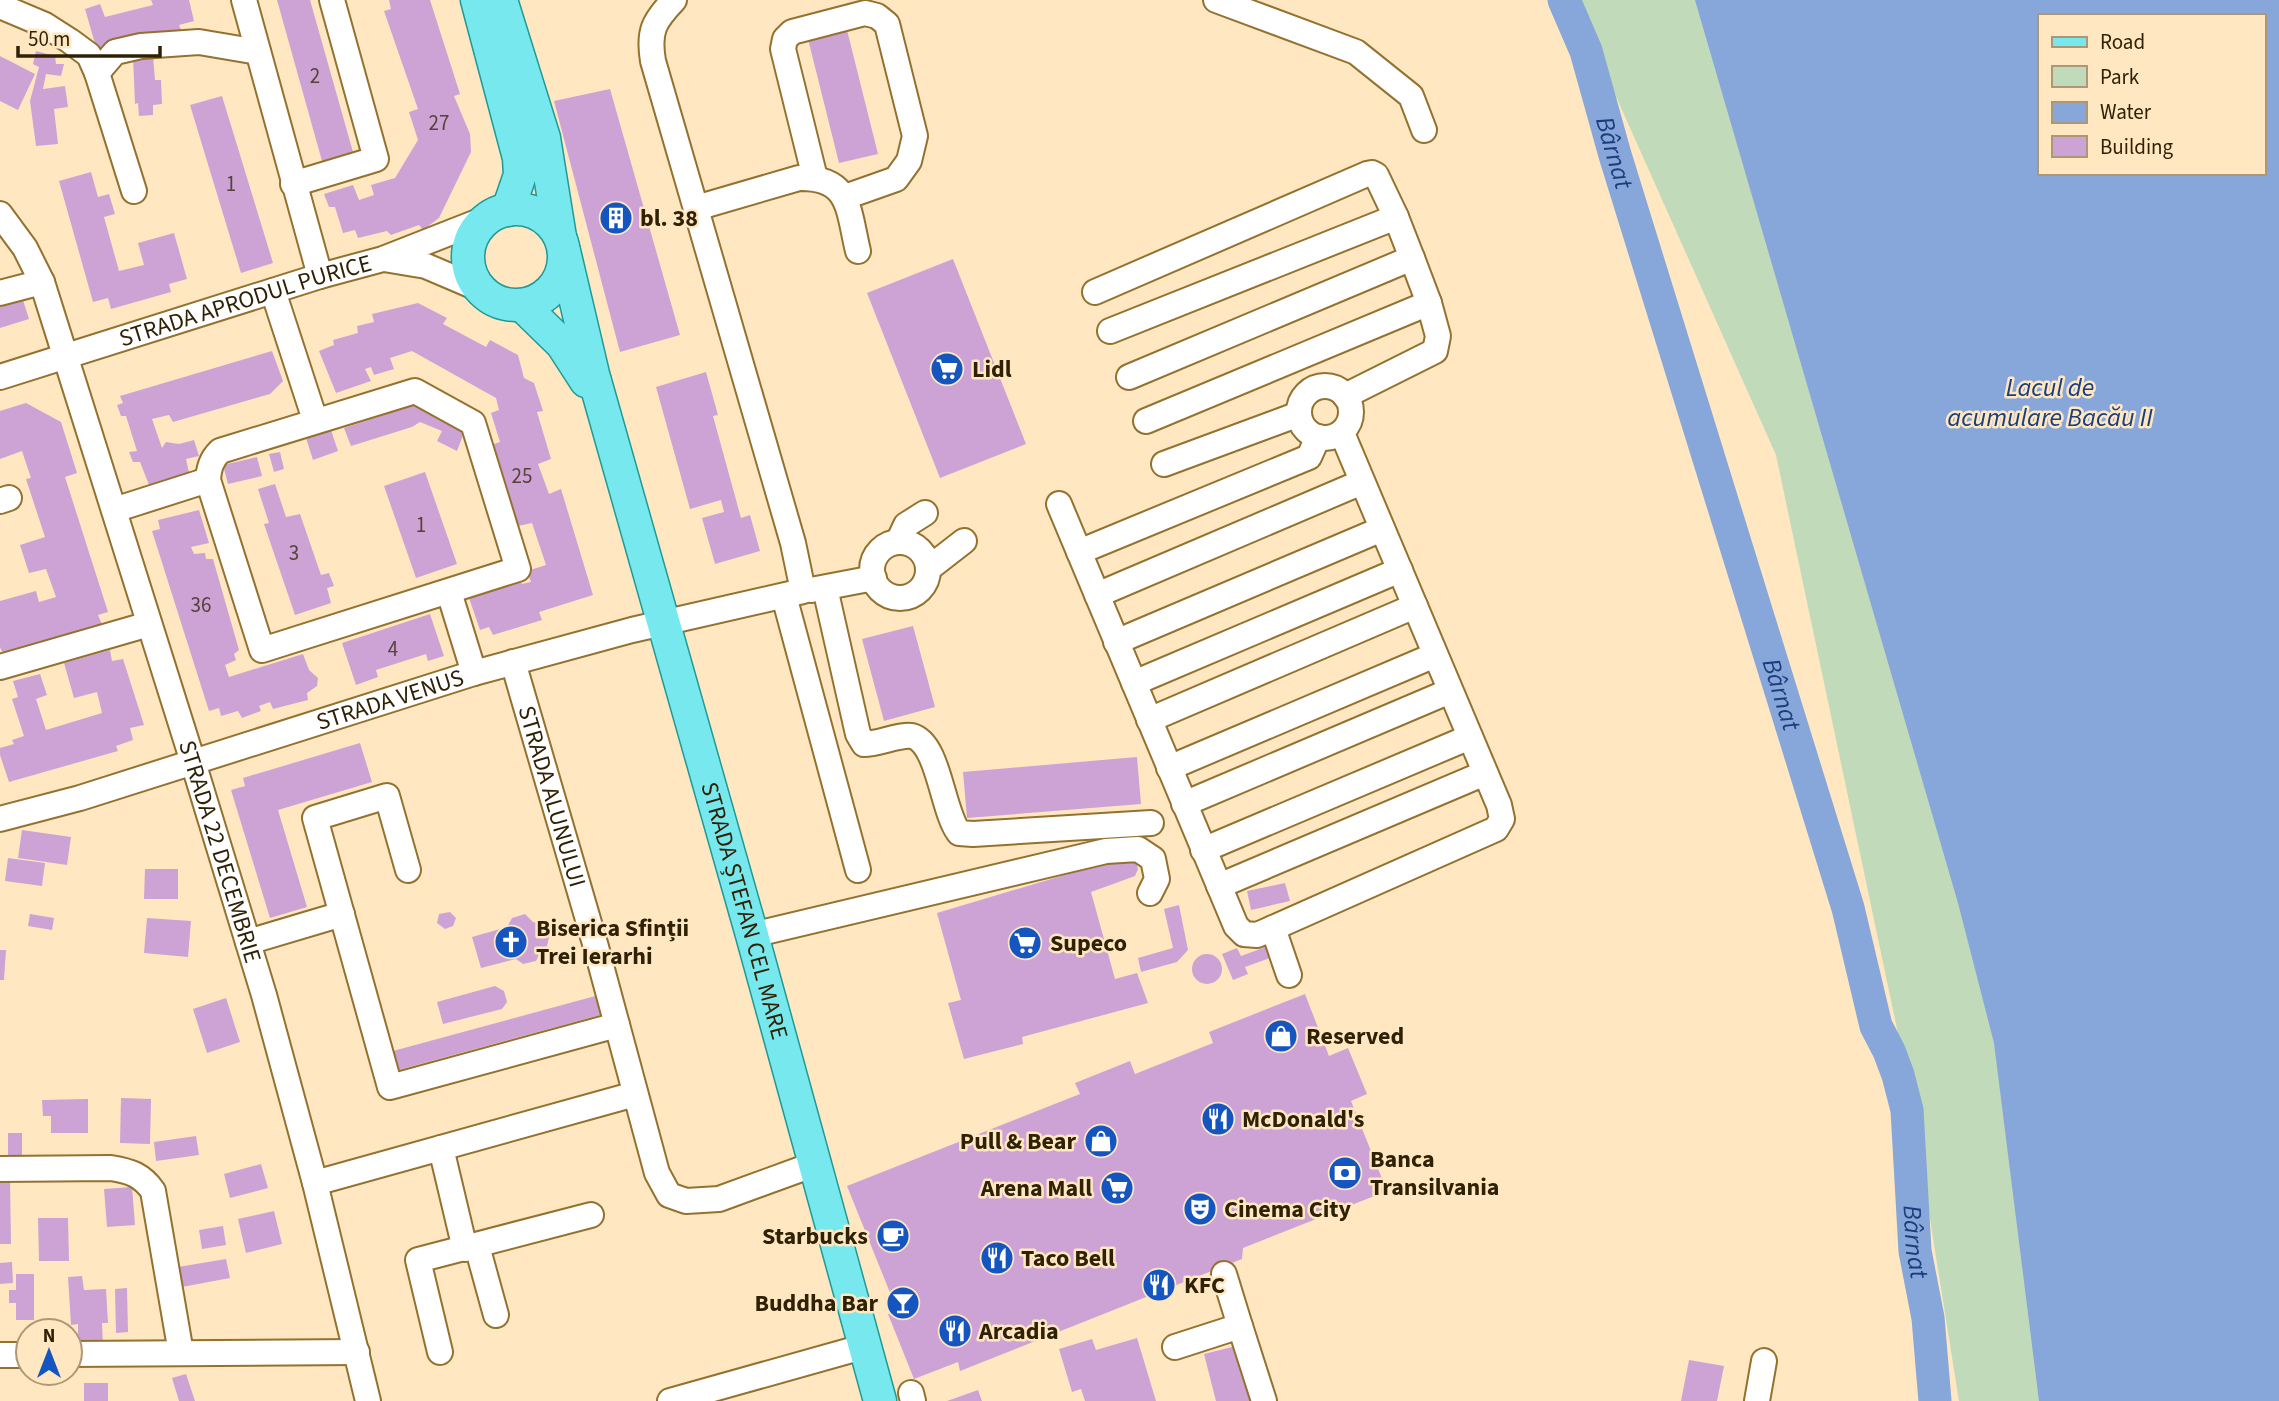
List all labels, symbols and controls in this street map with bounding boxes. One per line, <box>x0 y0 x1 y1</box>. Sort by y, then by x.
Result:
scale bar <box>18 14 159 58</box>
legend <box>2038 14 2265 175</box>
text: 50 m <box>28 24 70 54</box>
text: Road <box>2100 27 2145 57</box>
house number: 2 <box>310 61 320 91</box>
text: Park <box>2100 62 2140 92</box>
text: Water <box>2100 97 2152 127</box>
house number: 27 <box>429 108 449 138</box>
water label: Bârnat <box>1587 112 1643 194</box>
text: Building <box>2100 132 2174 162</box>
house number: 1 <box>226 169 236 199</box>
building icon: bl. 38 <box>597 199 635 237</box>
place label: bl. 38 <box>640 201 698 236</box>
street label: STRADA APRODUL PURICE <box>115 245 375 356</box>
supermarket icon: Lidl <box>928 350 966 388</box>
place label: Lidl <box>972 352 1012 387</box>
water label: Lacul de acumulare Bacău II <box>1947 369 2153 436</box>
house number: 25 <box>512 461 532 491</box>
house number: 1 <box>416 510 426 540</box>
house number: 3 <box>289 538 299 568</box>
house number: 36 <box>191 590 211 620</box>
house number: 4 <box>388 634 398 664</box>
water label: Bârnat <box>1753 654 1811 735</box>
street label: STRADA VENUS <box>312 660 468 739</box>
street label: STRADA ALUNULUI <box>509 701 595 891</box>
street label: STRADA 22 DECEMBRIE <box>170 736 271 967</box>
street label: STRADA ȘTEFAN CEL MARE <box>692 778 797 1043</box>
place label: Biserica Sfinții Trei Ierarhi <box>536 911 689 974</box>
church icon: Biserica Sfinții Trei Ierarhi <box>492 923 530 961</box>
supermarket icon: Supeco <box>1006 924 1044 962</box>
place label: Supeco <box>1050 926 1127 961</box>
shop icon: Reserved <box>1262 1017 1300 1055</box>
place label: Reserved <box>1306 1019 1404 1054</box>
restaurant icon: McDonald's <box>1199 1100 1237 1138</box>
place label: McDonald's <box>1242 1102 1364 1137</box>
shop icon: Pull & Bear <box>1082 1122 1120 1160</box>
place label: Pull & Bear <box>960 1124 1076 1159</box>
place label: Banca Transilvania <box>1370 1142 1499 1205</box>
bank icon: Banca Transilvania <box>1326 1154 1364 1192</box>
supermarket icon: Arena Mall <box>1098 1169 1136 1207</box>
place label: Arena Mall <box>980 1171 1092 1206</box>
theatre icon: Cinema City <box>1181 1190 1219 1228</box>
place label: Cinema City <box>1224 1192 1352 1227</box>
water label: Bârnat <box>1894 1204 1939 1282</box>
cafe icon: Starbucks <box>874 1217 912 1255</box>
place label: Starbucks <box>762 1219 868 1254</box>
restaurant icon: Taco Bell <box>978 1239 1016 1277</box>
place label: Taco Bell <box>1021 1241 1115 1276</box>
restaurant icon: KFC <box>1140 1266 1178 1304</box>
place label: KFC <box>1184 1268 1225 1303</box>
bar icon: Buddha Bar <box>884 1284 922 1322</box>
place label: Buddha Bar <box>754 1286 878 1321</box>
restaurant icon: Arcadia <box>936 1312 974 1350</box>
place label: Arcadia <box>978 1314 1059 1349</box>
north arrow <box>14 1317 84 1387</box>
text: N <box>43 1323 55 1350</box>

